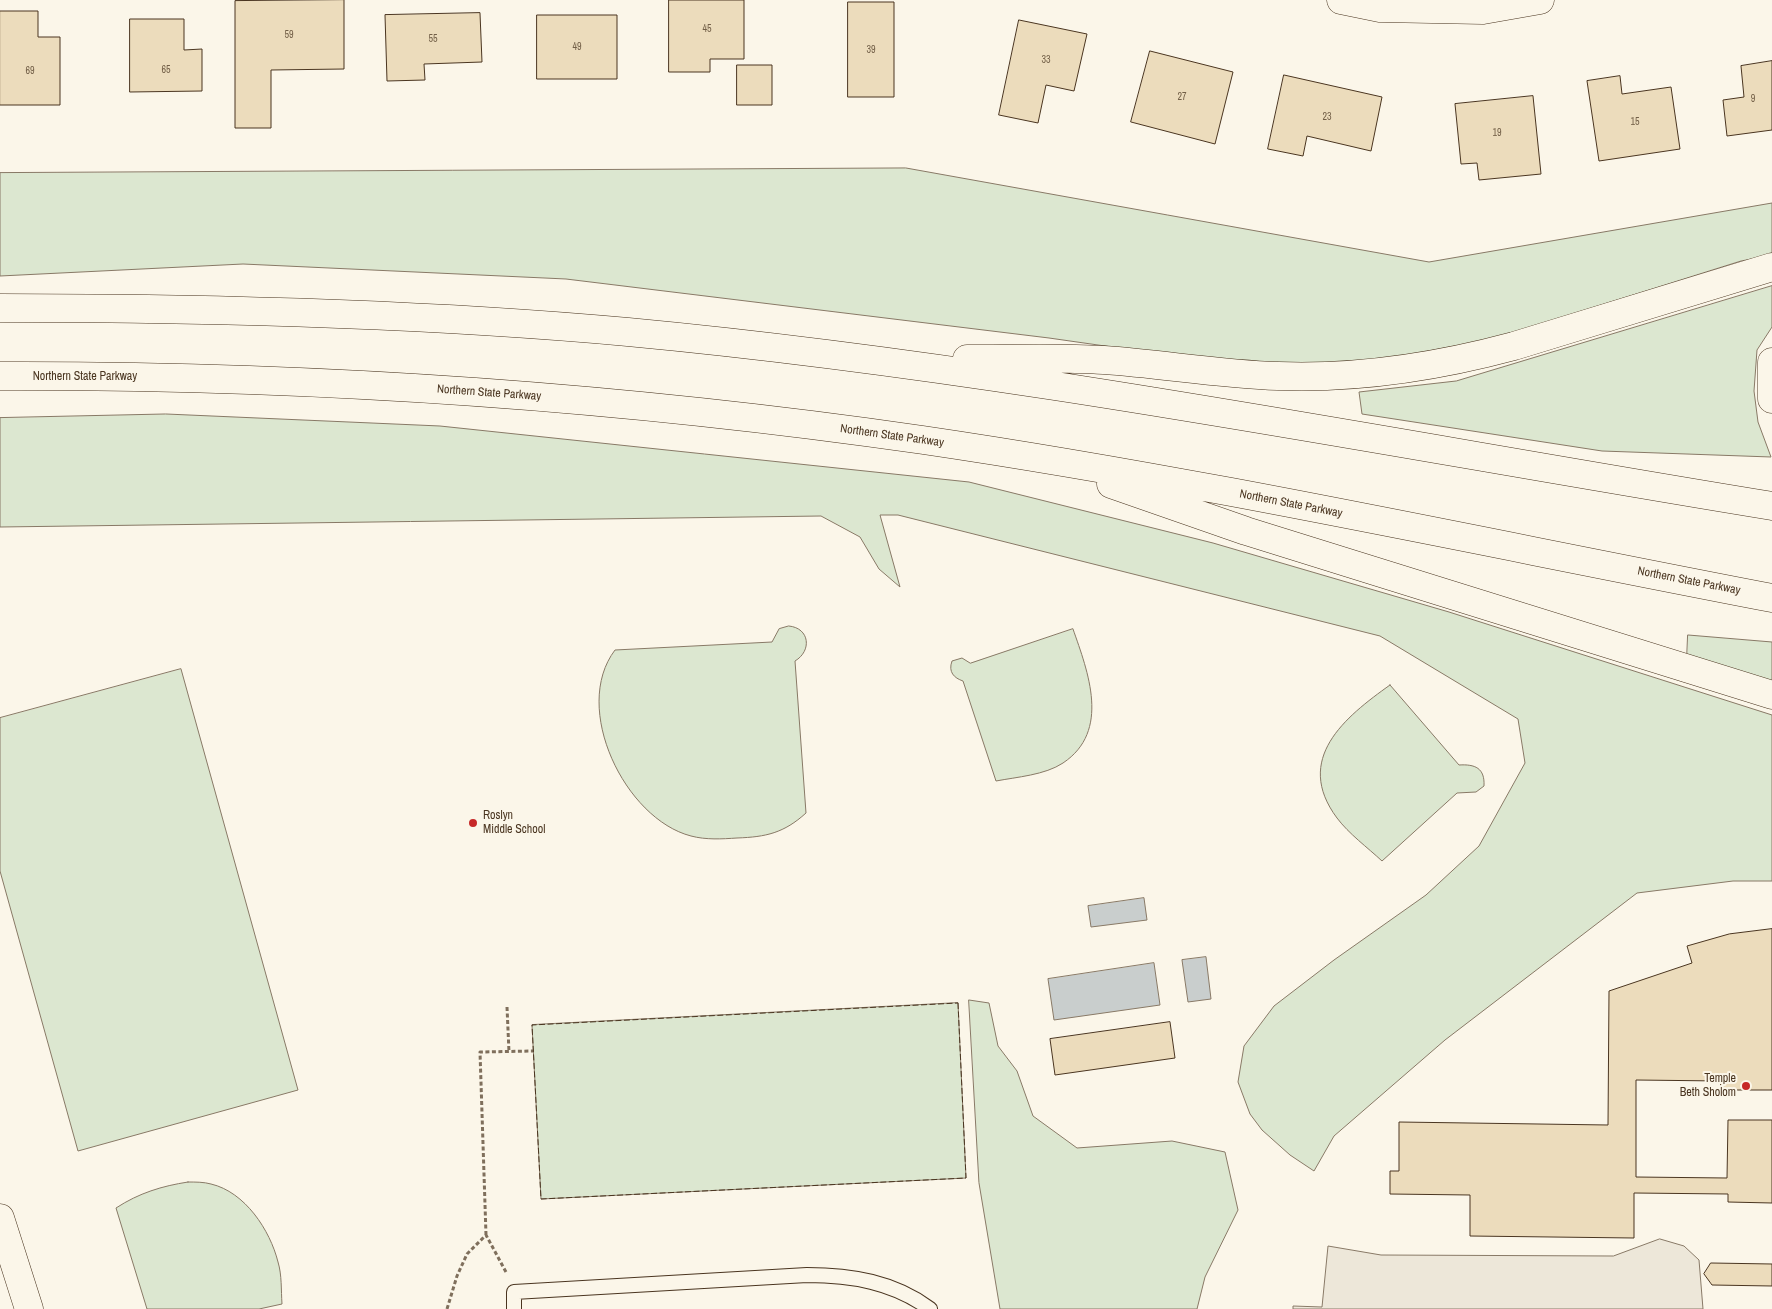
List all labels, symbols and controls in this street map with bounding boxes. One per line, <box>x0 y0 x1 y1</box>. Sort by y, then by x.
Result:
house number: 45 <box>702 23 712 35</box>
house number: 59 <box>284 29 294 41</box>
house number: 55 <box>428 33 438 45</box>
house number: 49 <box>572 41 582 53</box>
house number: 39 <box>866 44 876 56</box>
house number: 33 <box>1041 54 1051 66</box>
house number: 65 <box>161 64 171 76</box>
house number: 69 <box>25 65 35 77</box>
house number: 27 <box>1177 91 1187 103</box>
house number: 9 <box>1751 93 1755 105</box>
house number: 23 <box>1322 111 1332 123</box>
house number: 15 <box>1630 116 1640 128</box>
house number: 19 <box>1492 127 1502 139</box>
street label: Northern State Parkway <box>33 370 137 384</box>
street label: Northern State Parkway <box>436 382 542 404</box>
street label: Northern State Parkway <box>839 422 945 450</box>
street label: Northern State Parkway <box>1238 487 1344 521</box>
street label: Northern State Parkway <box>1636 564 1742 598</box>
place label: Roslyn Middle School <box>483 809 545 837</box>
marker: Roslyn Middle School <box>467 817 479 829</box>
place label: Temple Beth Sholom <box>1680 1072 1736 1100</box>
marker: Temple Beth Sholom <box>1740 1080 1752 1092</box>

